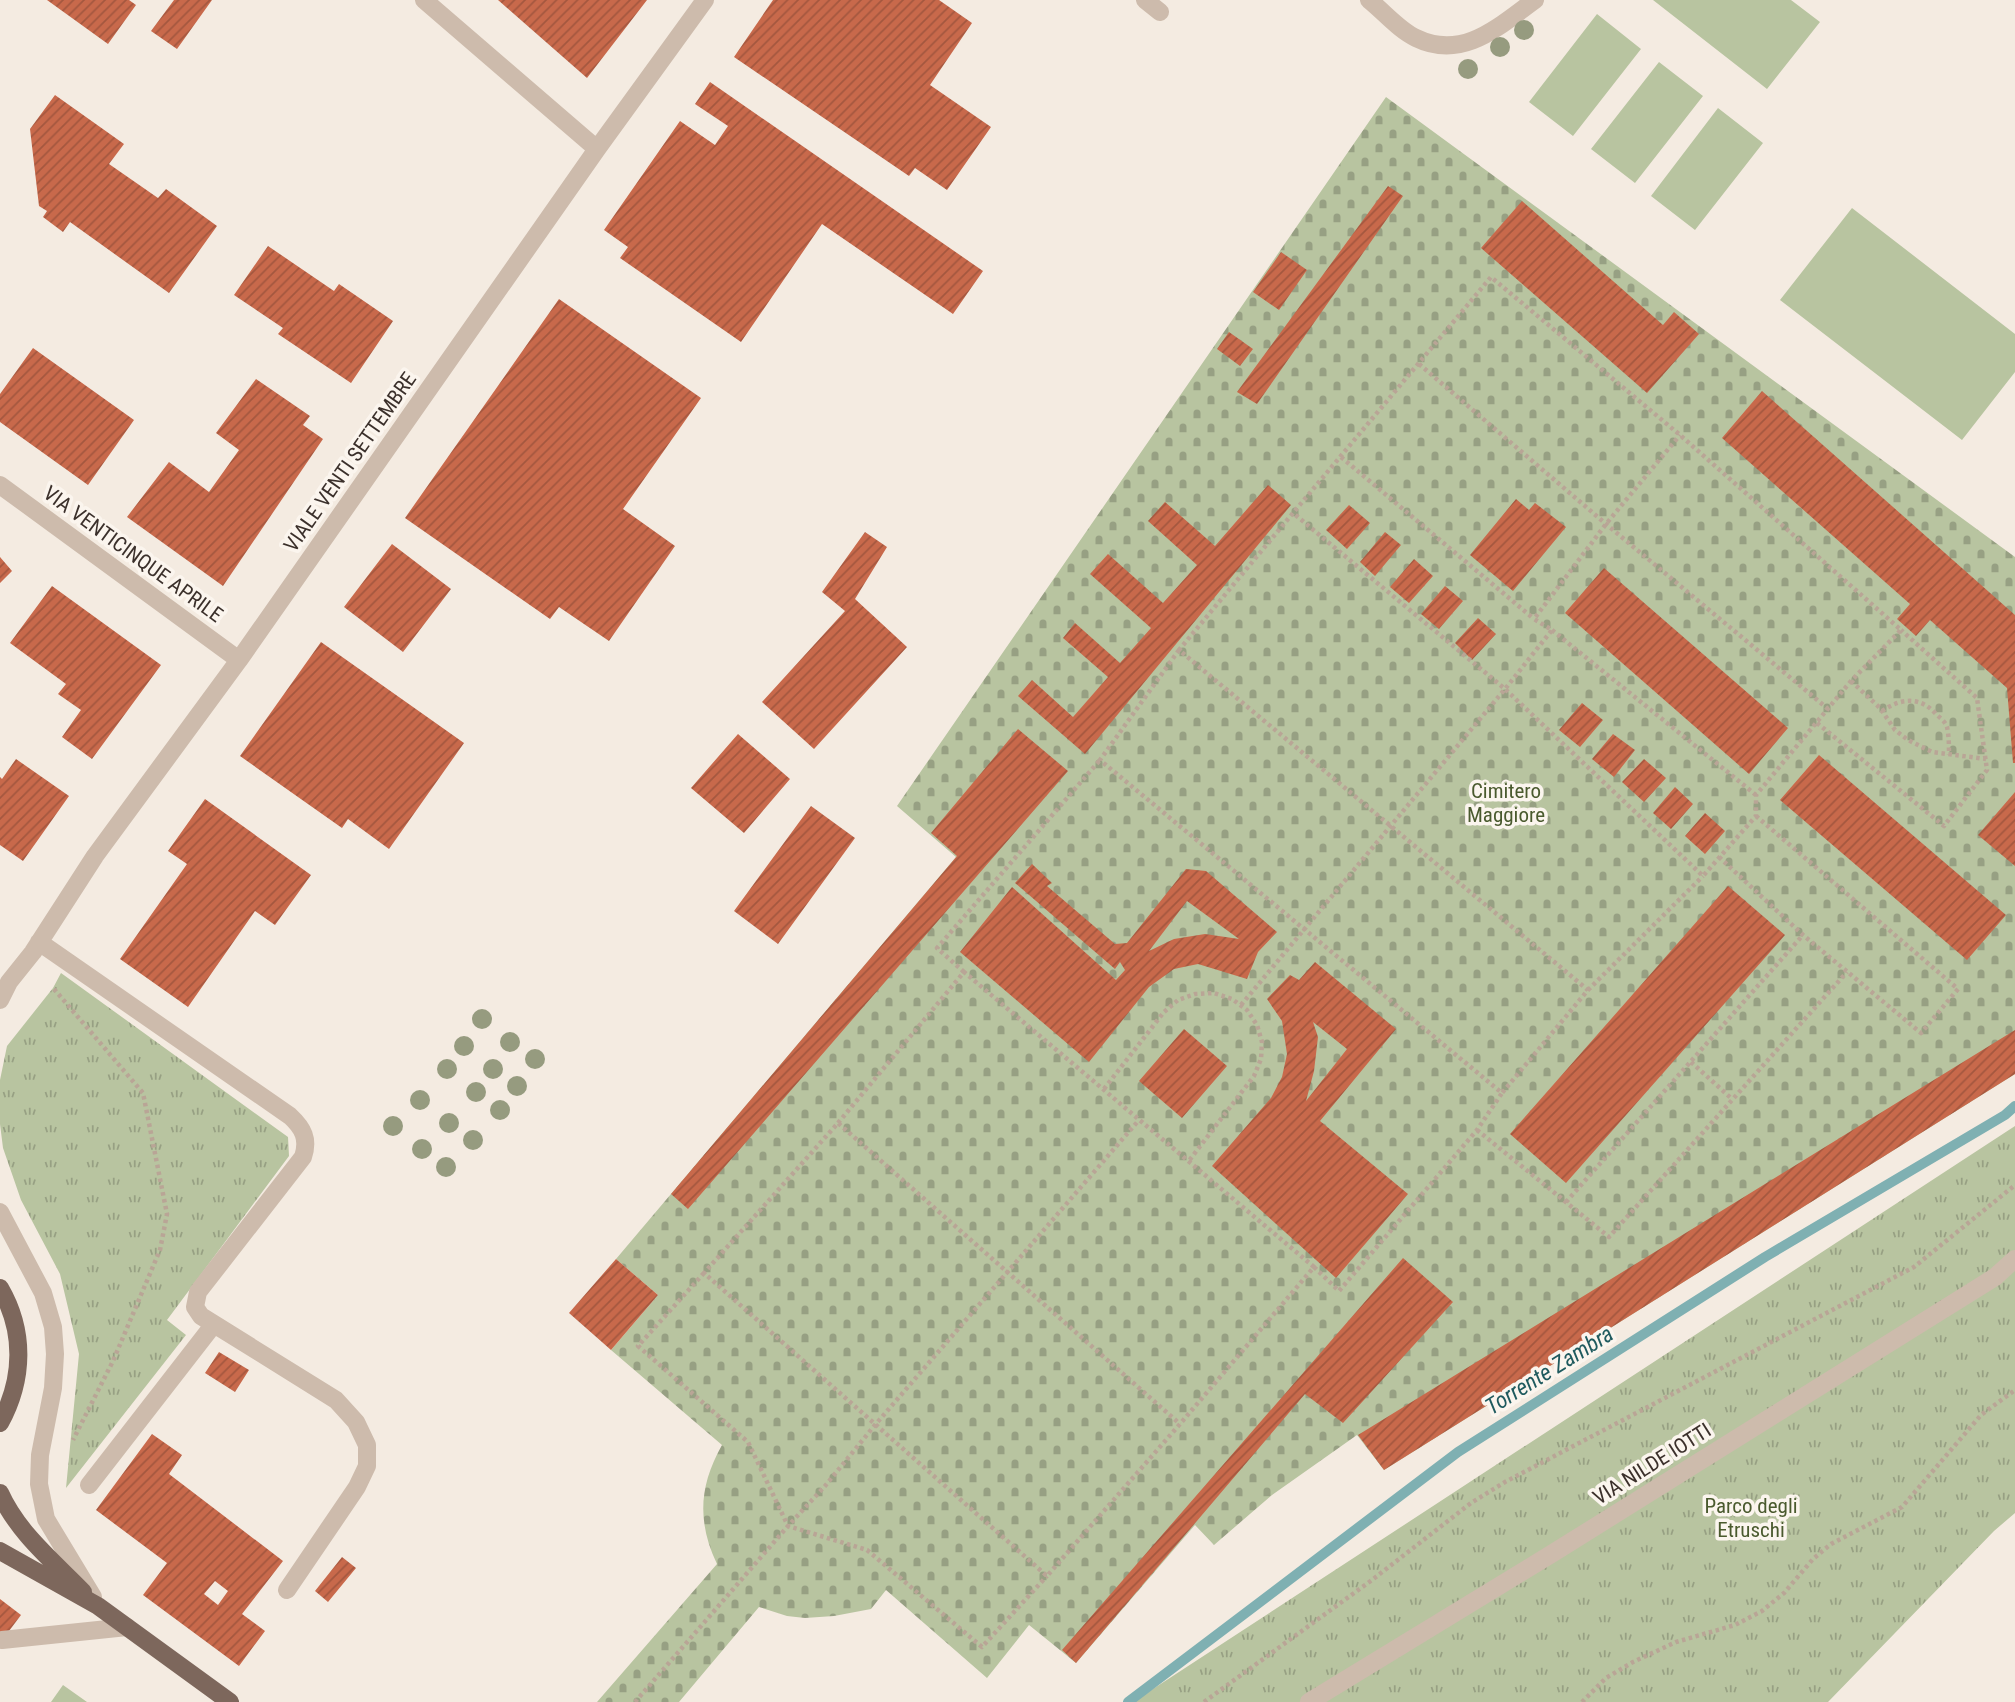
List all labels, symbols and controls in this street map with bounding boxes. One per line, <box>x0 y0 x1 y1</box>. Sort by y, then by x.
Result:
street label: VIALE VENTI SETTEMBRE <box>279 368 421 556</box>
street label: VIA VENTICINQUE APRILE <box>39 481 227 627</box>
park label: Cimitero Maggiore <box>1467 779 1545 827</box>
water label: Torrente Zambra <box>1480 1320 1618 1421</box>
street label: VIA NILDE IOTTI <box>1589 1418 1715 1510</box>
park label: Parco degli Etruschi <box>1704 1494 1798 1542</box>

